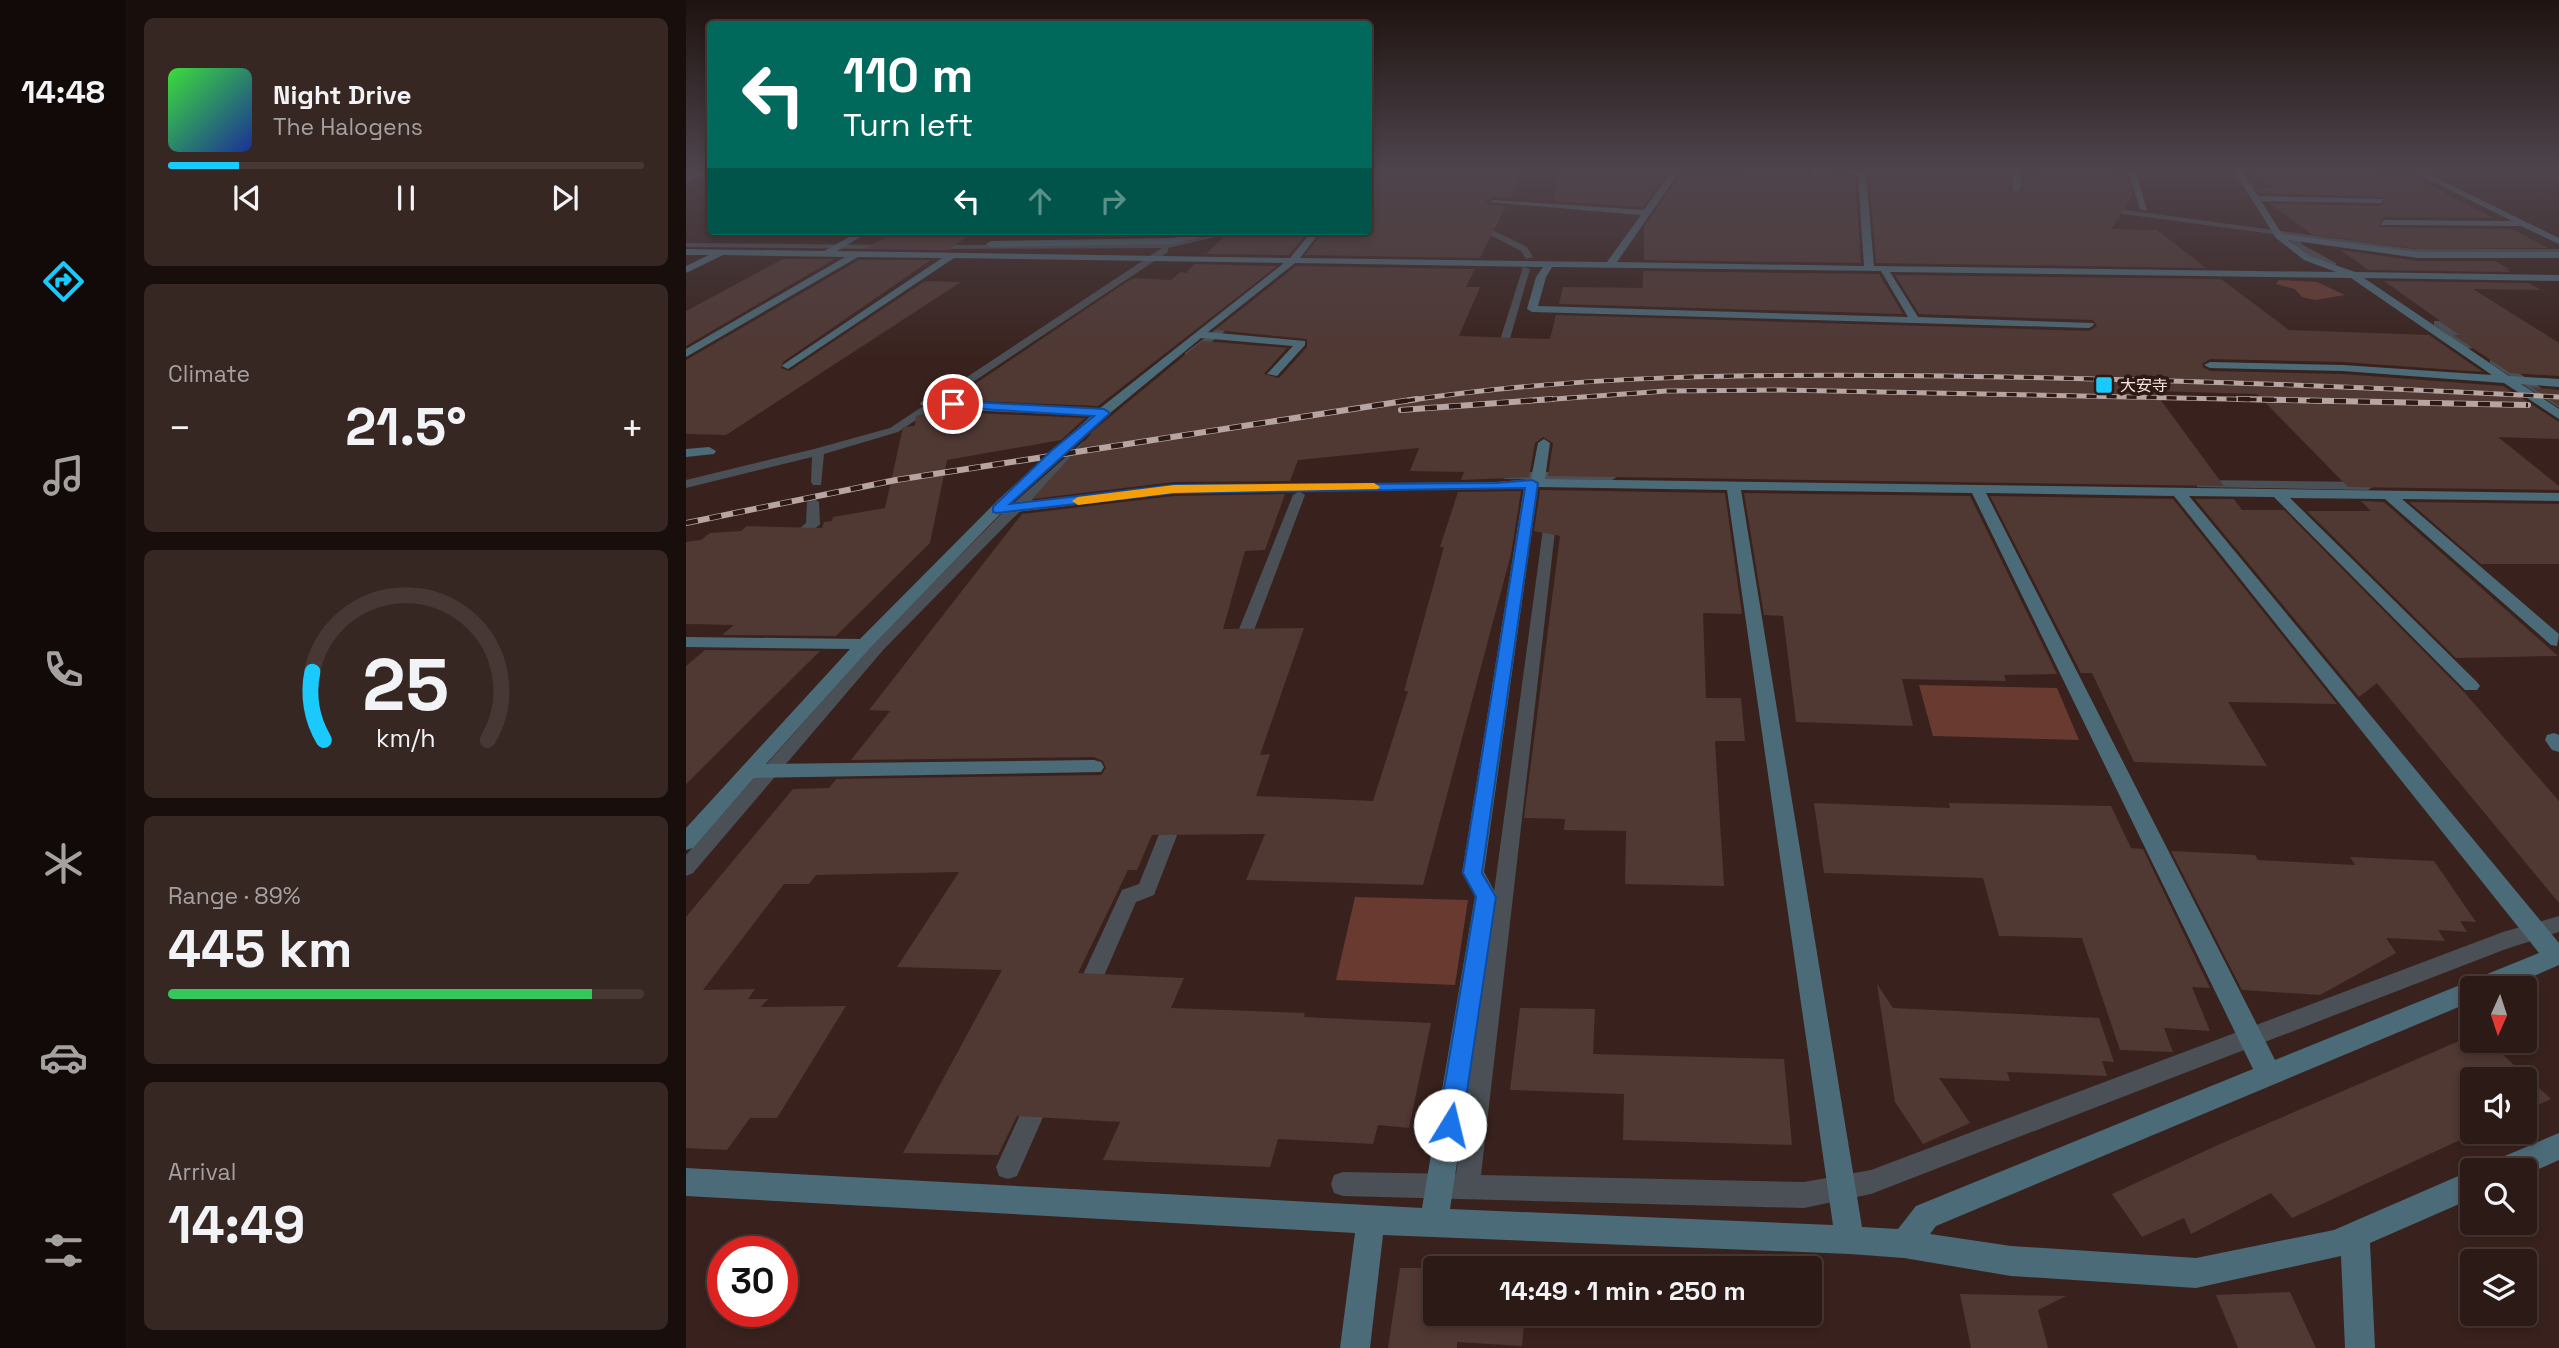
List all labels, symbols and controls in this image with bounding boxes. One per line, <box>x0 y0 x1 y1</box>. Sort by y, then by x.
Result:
text: 110 m <box>843 44 973 106</box>
icon: left <box>728 49 819 140</box>
text: 14:48 <box>21 72 105 112</box>
text: Night Drive <box>273 78 411 112</box>
text: Turn left <box>843 105 973 145</box>
text: The Halogens <box>273 112 423 142</box>
icon: previous <box>228 179 266 217</box>
icon: pause <box>387 179 425 217</box>
icon: next <box>546 179 584 217</box>
icon: left <box>948 182 986 220</box>
icon: ahead <box>1021 182 1059 220</box>
icon: right <box>1094 182 1132 220</box>
icon: directions <box>39 257 88 306</box>
text: Climate <box>168 359 250 389</box>
pin <box>923 374 983 434</box>
marker: 大安寺 <box>2094 375 2114 395</box>
place label: 大安寺 <box>2120 375 2168 396</box>
icon: arrive <box>934 385 972 423</box>
text: 21.5° <box>345 394 467 460</box>
text: − <box>168 404 192 452</box>
text: + <box>620 404 644 452</box>
icon: music <box>39 451 88 500</box>
text: 25 <box>363 638 449 731</box>
icon: phone <box>39 645 88 694</box>
text: km/h <box>376 722 436 754</box>
icon: climate <box>39 839 88 888</box>
text: Range · 89% <box>168 881 301 911</box>
text: 445 km <box>168 916 352 982</box>
north arrow <box>2460 976 2538 1054</box>
map controls <box>2460 976 2537 1326</box>
icon: car <box>39 1033 88 1082</box>
button: sound <box>2460 1067 2537 1144</box>
position arrow <box>1413 1088 1487 1162</box>
text: Arrival <box>168 1157 236 1187</box>
button: search <box>2460 1158 2537 1235</box>
text: 14:49 <box>168 1192 305 1258</box>
icon: filters <box>39 1226 88 1275</box>
speed limit sign: 30 <box>707 1236 798 1327</box>
button: layers <box>2460 1249 2537 1326</box>
text: 14:49 · 1 min · 250 m <box>1499 1274 1746 1308</box>

